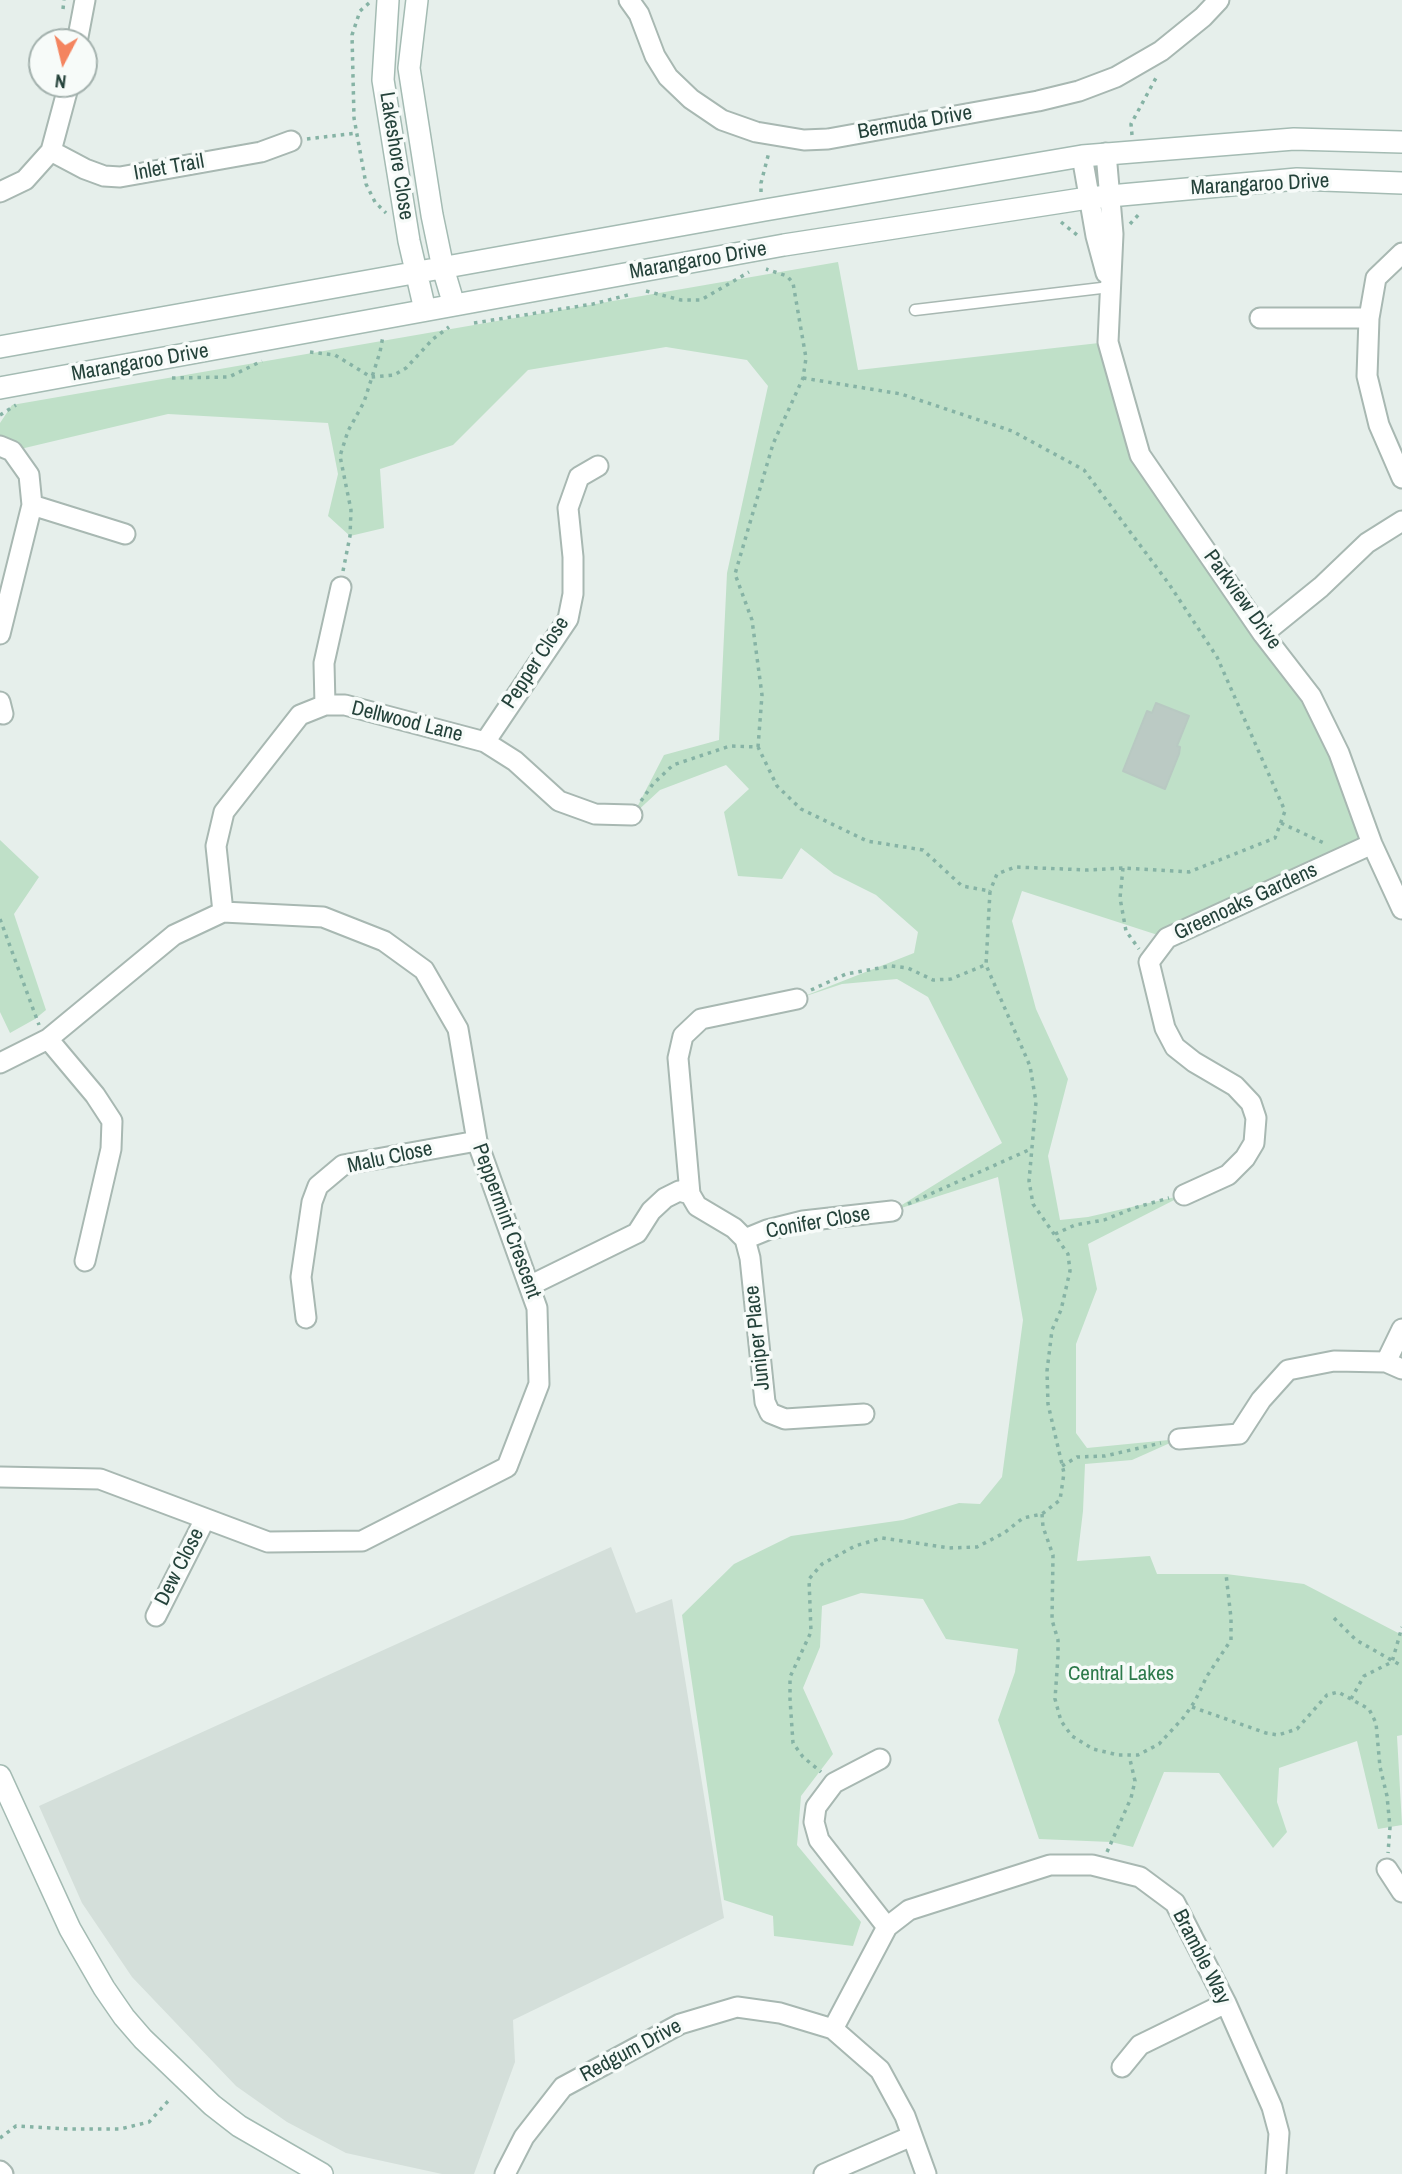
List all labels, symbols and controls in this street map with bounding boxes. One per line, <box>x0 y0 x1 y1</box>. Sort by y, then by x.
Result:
north arrow <box>28 28 98 98</box>
text: N <box>54 68 68 95</box>
street label: Lakeshore Close <box>373 90 419 222</box>
street label: Bermuda Drive <box>856 101 974 145</box>
street label: Inlet Trail <box>132 149 206 187</box>
street label: Marangaroo Drive <box>1190 169 1330 201</box>
street label: Marangaroo Drive <box>627 237 769 285</box>
street label: Marangaroo Drive <box>69 339 211 387</box>
street label: Parkview Drive <box>1197 545 1287 655</box>
street label: Pepper Close <box>497 612 575 714</box>
street label: Dellwood Lane <box>349 696 465 748</box>
street label: Greenoaks Gardens <box>1170 858 1322 946</box>
street label: Malu Close <box>345 1137 435 1179</box>
street label: Peppermint Crescent <box>466 1140 546 1302</box>
street label: Conifer Close <box>764 1201 872 1245</box>
street label: Juniper Place <box>740 1284 776 1392</box>
street label: Dew Close <box>150 1524 210 1610</box>
park label: Central Lakes <box>1068 1661 1174 1687</box>
street label: Bramble Way <box>1166 1906 1236 2008</box>
street label: Redgum Drive <box>576 2014 686 2088</box>

